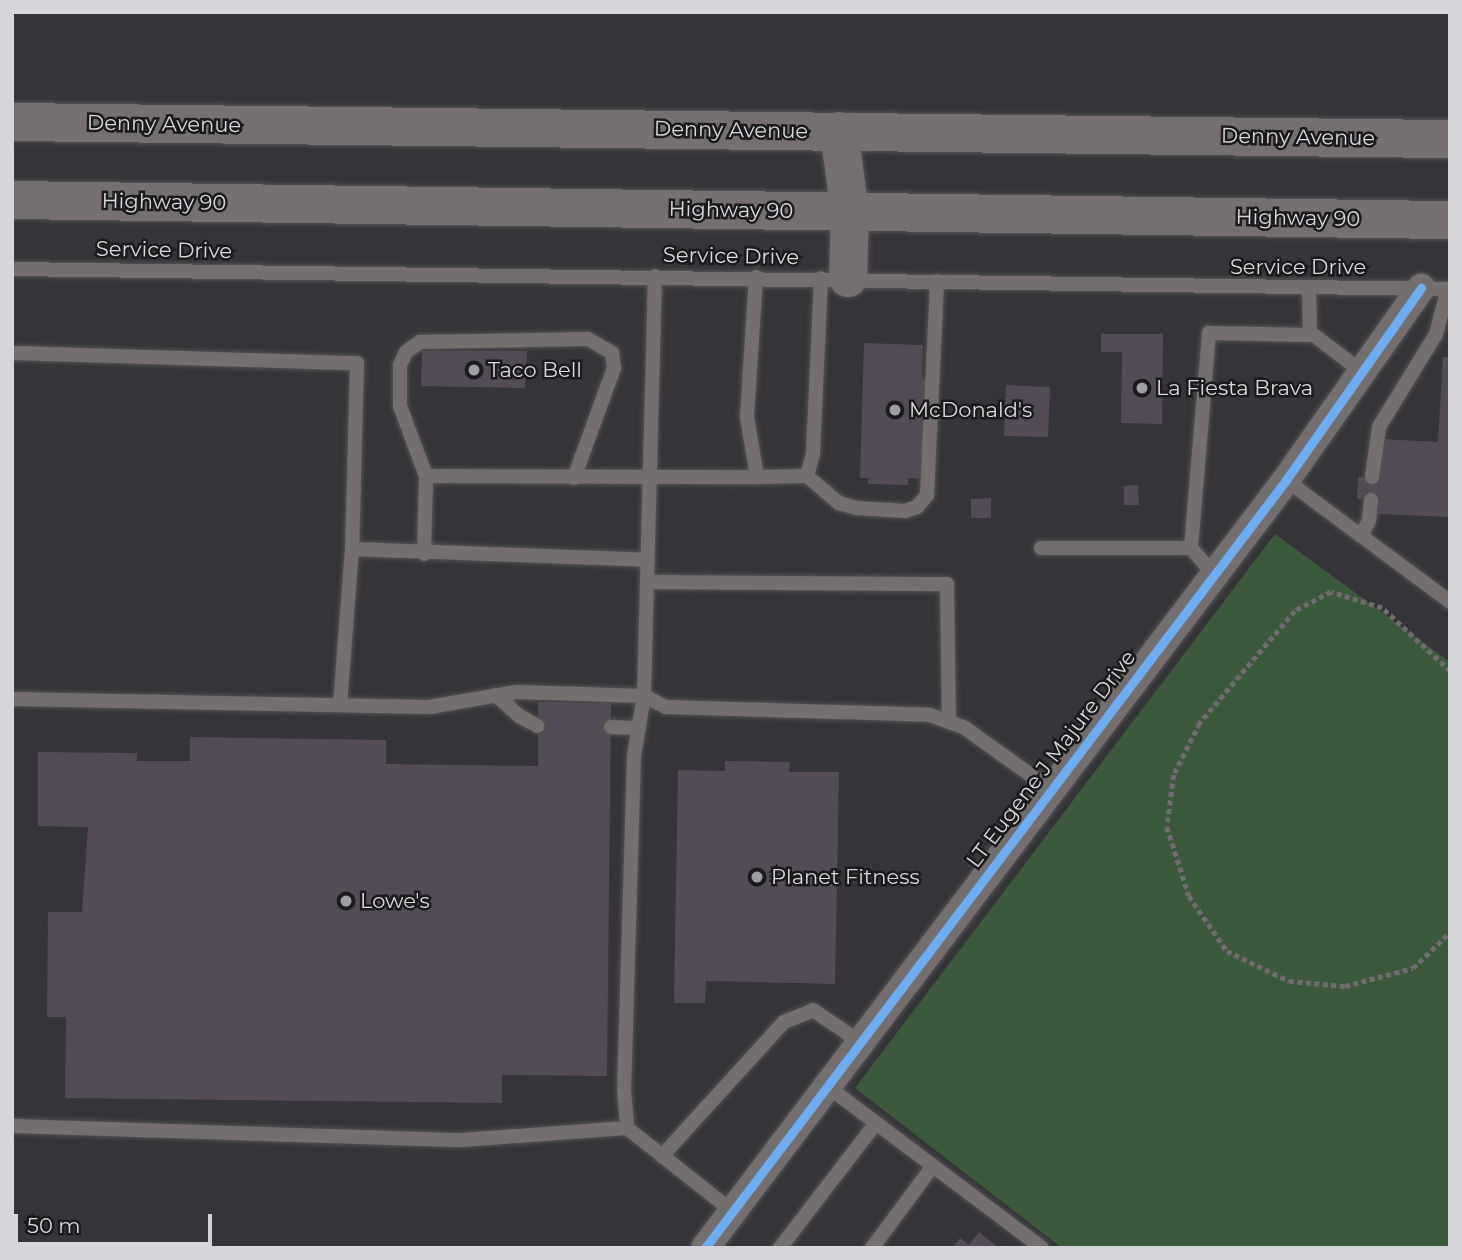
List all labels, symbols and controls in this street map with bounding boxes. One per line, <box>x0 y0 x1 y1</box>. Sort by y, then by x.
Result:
street label: Denny Avenue <box>87 110 241 138</box>
street label: Denny Avenue <box>654 116 808 144</box>
street label: Denny Avenue <box>1221 123 1375 151</box>
street label: Highway 90 <box>101 188 227 216</box>
street label: Highway 90 <box>668 196 794 224</box>
street label: Highway 90 <box>1235 204 1361 232</box>
street label: Service Drive <box>96 236 232 264</box>
street label: Service Drive <box>663 242 799 270</box>
street label: Service Drive <box>1230 254 1366 280</box>
place label: Taco Bell <box>488 357 582 383</box>
marker: Taco Bell <box>466 362 482 378</box>
place label: La Fiesta Brava <box>1156 375 1313 401</box>
marker: La Fiesta Brava <box>1134 380 1150 396</box>
place label: McDonald's <box>909 397 1032 423</box>
marker: McDonald's <box>887 402 903 418</box>
street label: LT Eugene J Majure Drive <box>961 645 1141 873</box>
place label: Planet Fitness <box>771 864 920 890</box>
marker: Planet Fitness <box>749 869 765 885</box>
place label: Lowe's <box>360 888 430 914</box>
marker: Lowe's <box>338 893 354 909</box>
scale bar <box>18 1200 215 1244</box>
text: 50 m <box>27 1213 81 1238</box>

